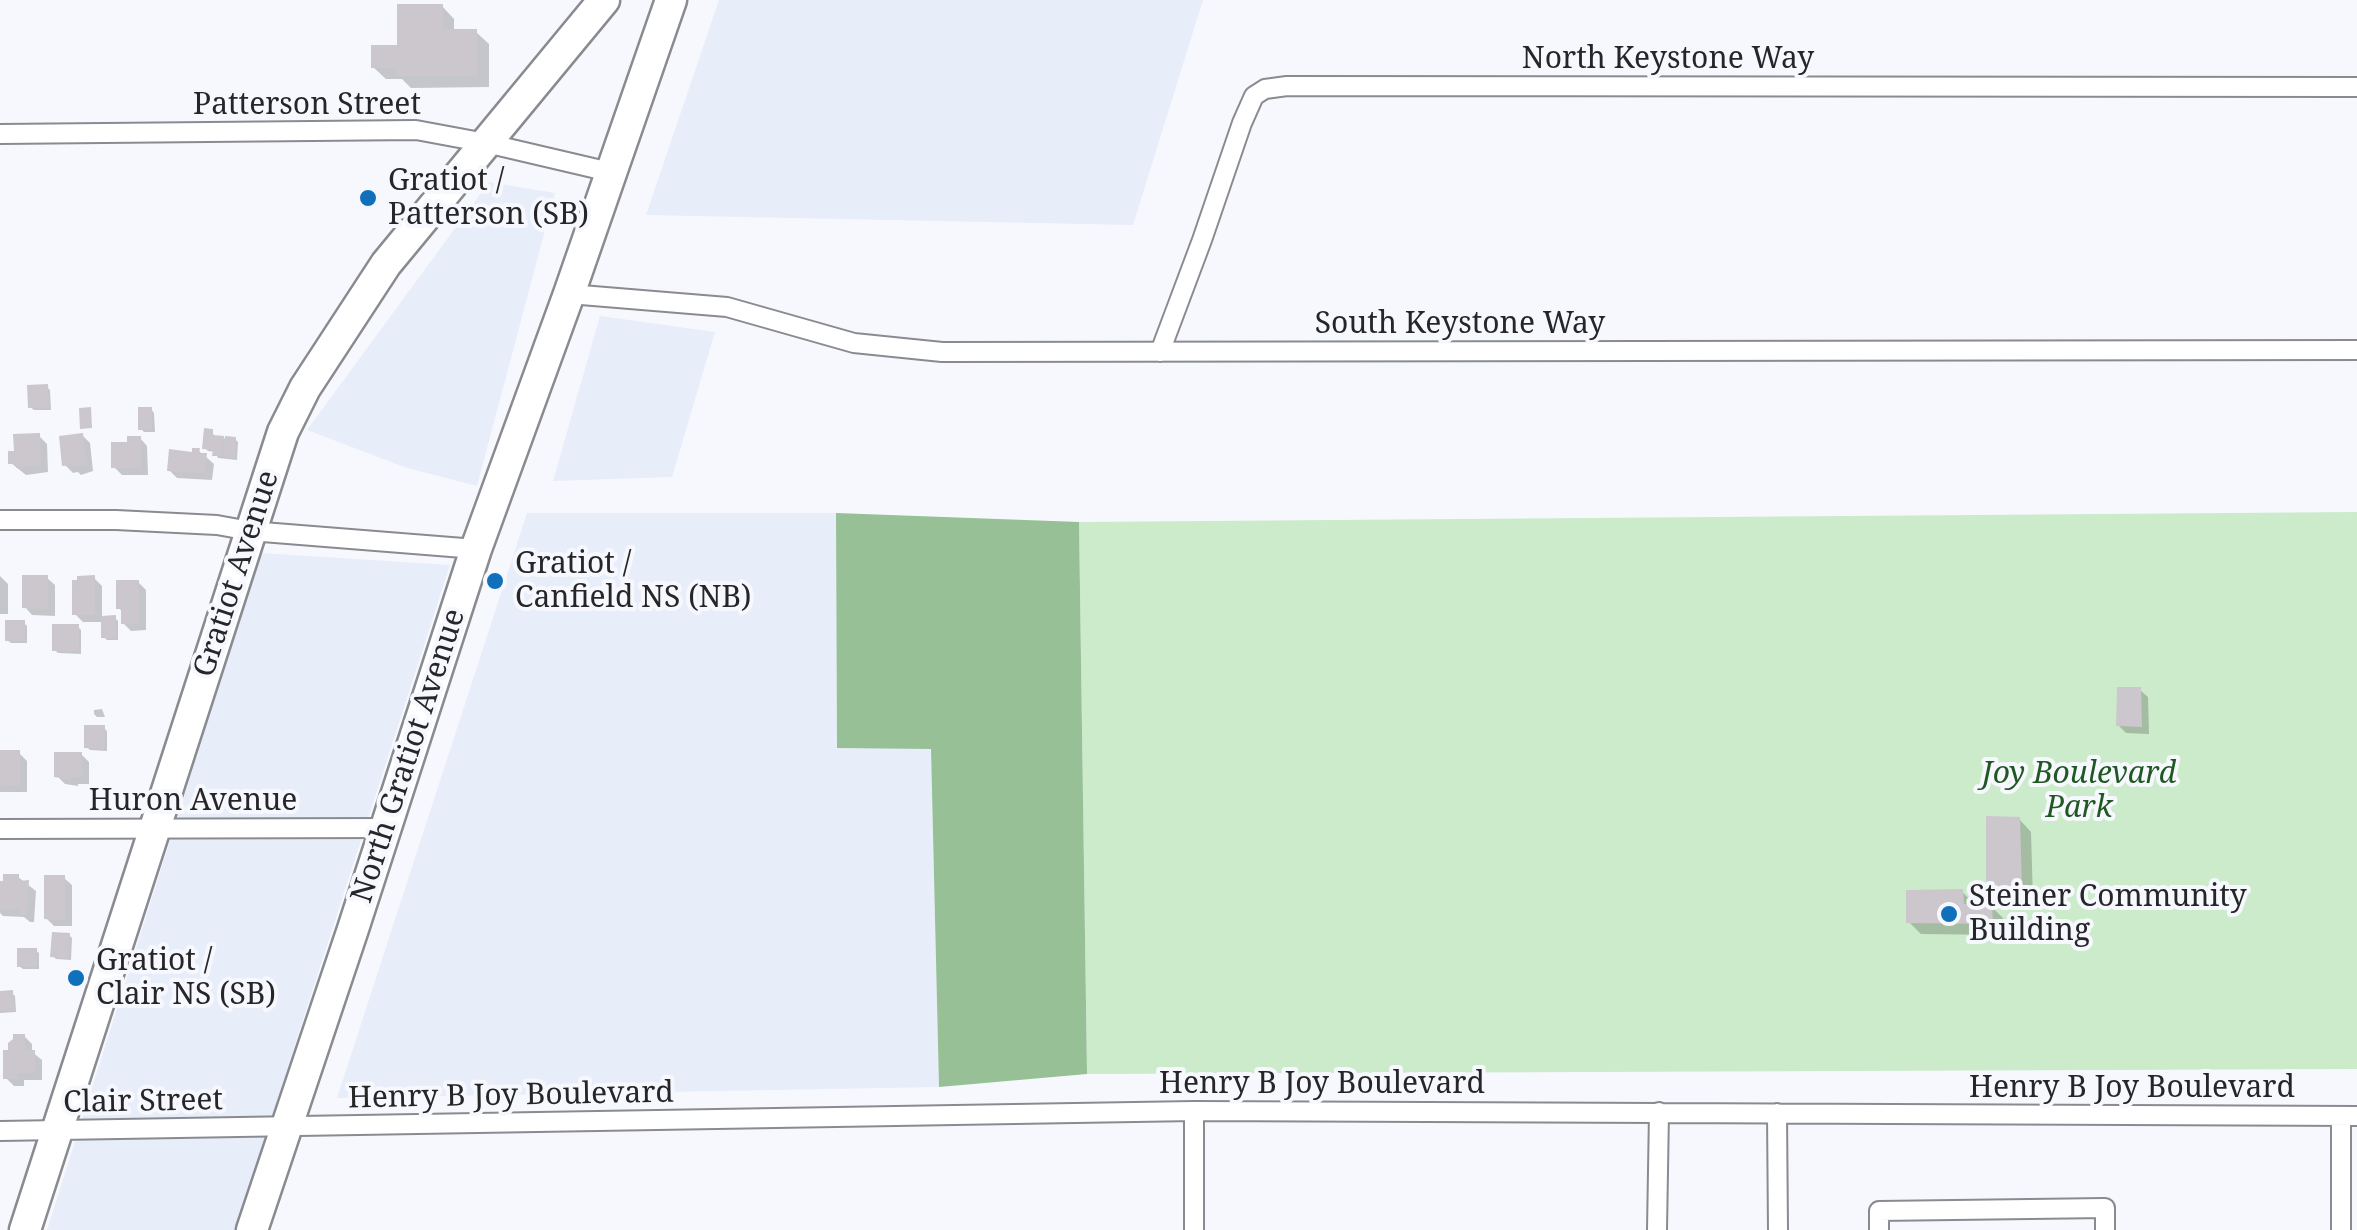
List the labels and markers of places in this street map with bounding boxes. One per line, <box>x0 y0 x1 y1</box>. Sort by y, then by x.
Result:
place label: Gratiot / Patterson (SB) <box>388 163 589 234</box>
marker: Gratiot / Patterson (SB) <box>357 187 379 209</box>
place label: Gratiot / Canfield NS (NB) <box>515 546 751 616</box>
marker: Gratiot / Canfield NS (NB) <box>484 570 506 592</box>
place label: Steiner Community Building <box>1969 879 2247 950</box>
marker: Steiner Community Building <box>1938 903 1960 925</box>
place label: Gratiot / Clair NS (SB) <box>96 943 276 1014</box>
marker: Gratiot / Clair NS (SB) <box>65 967 87 989</box>

